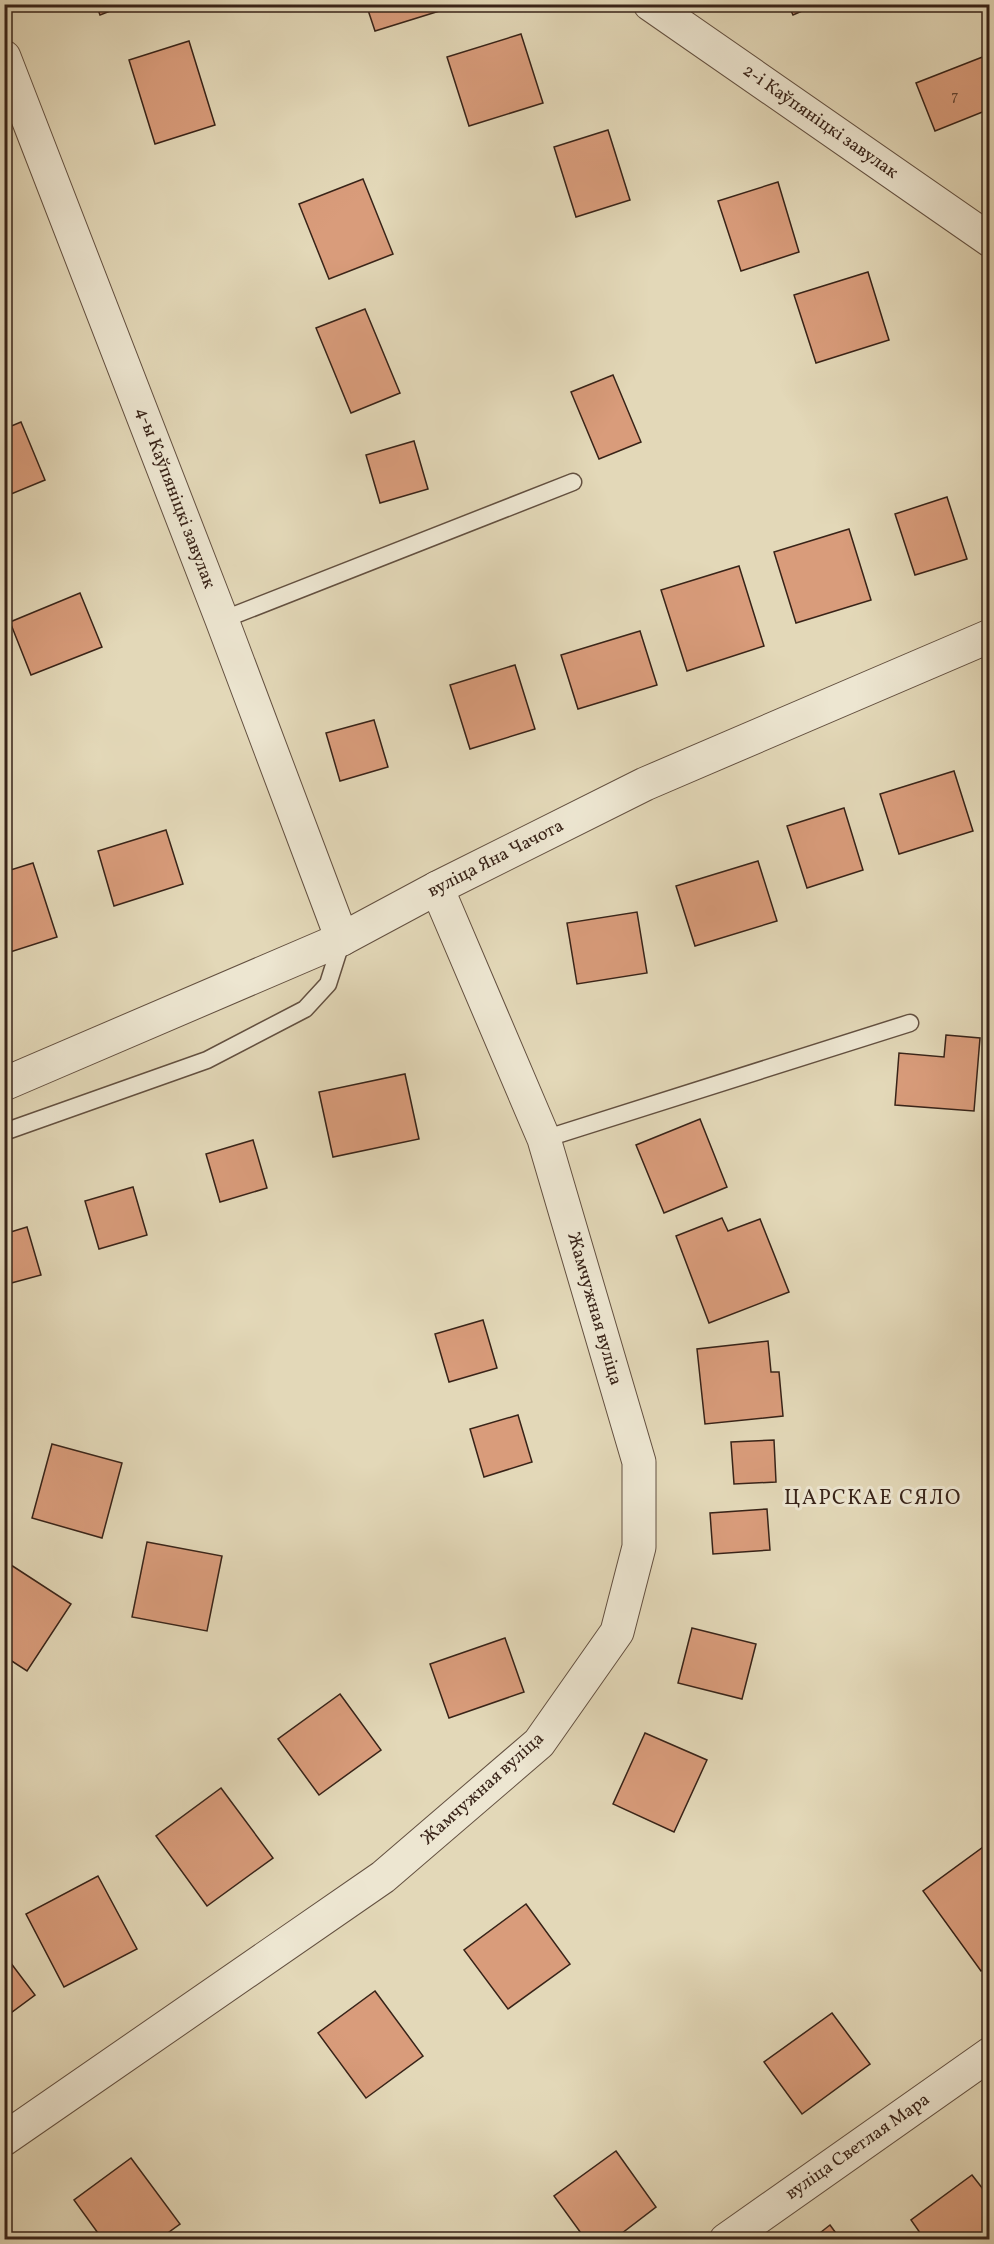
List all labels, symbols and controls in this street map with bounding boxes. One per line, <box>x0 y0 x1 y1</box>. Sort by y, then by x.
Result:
street label: 2-і Каўпяніцкі завулак <box>737 59 903 186</box>
house number: 7 <box>951 86 959 107</box>
street label: 4-ы Каўпяніцкі завулак <box>129 404 221 593</box>
street label: вуліца Яна Чачота <box>424 814 568 904</box>
street label: Жамчужная вуліца <box>560 1230 628 1388</box>
district label: ЦАРСКАЕ СЯЛО <box>784 1484 962 1513</box>
street label: Жамчужная вуліца <box>416 1727 550 1851</box>
street label: вуліца Светлая Мара <box>781 2088 935 2206</box>

